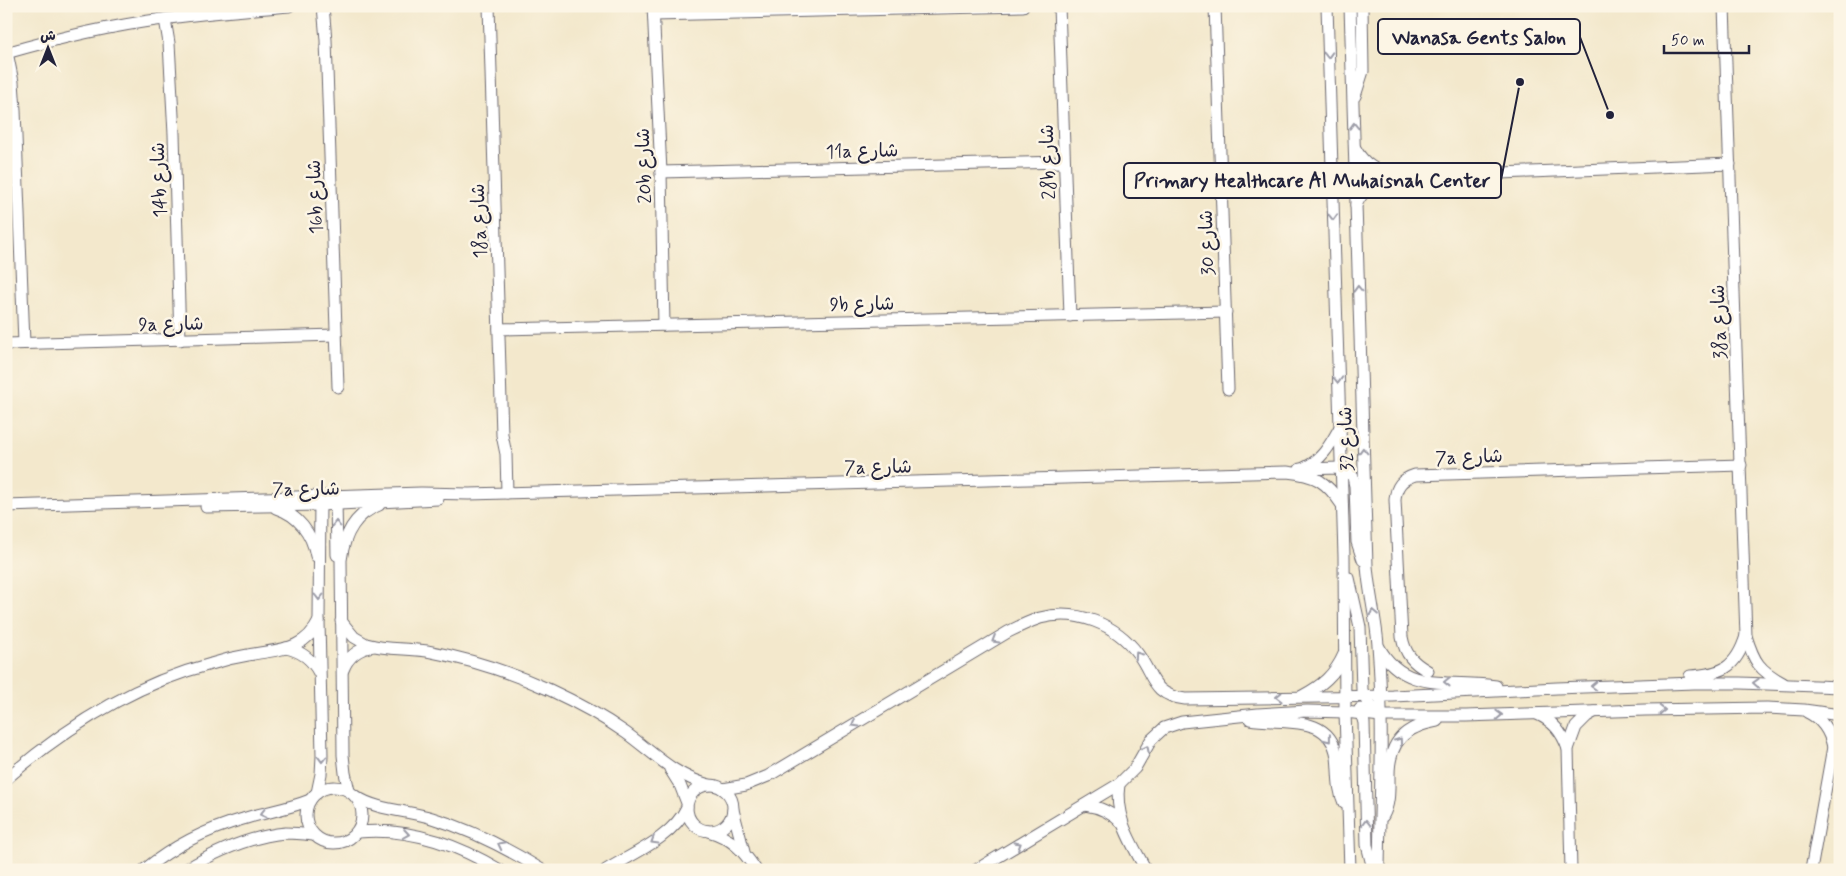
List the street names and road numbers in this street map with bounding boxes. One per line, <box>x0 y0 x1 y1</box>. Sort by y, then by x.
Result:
street label: 28b شارع <box>1035 124 1062 200</box>
street label: 20b شارع <box>631 128 658 204</box>
street label: 11a شارع <box>825 138 899 165</box>
street label: 14b شارع <box>146 142 173 218</box>
street label: 16b شارع <box>302 159 329 235</box>
street label: 18a شارع <box>466 183 493 259</box>
street label: شارع 30 <box>1194 210 1221 276</box>
street label: 38a شارع <box>1706 284 1733 360</box>
street label: 9b شارع <box>829 291 895 318</box>
street label: 9a شارع <box>138 311 204 338</box>
street label: شارع 32 <box>1333 406 1360 472</box>
street label: 7a شارع <box>1435 444 1503 471</box>
street label: 7a شارع <box>844 454 912 481</box>
street label: 7a شارع <box>272 476 340 503</box>

